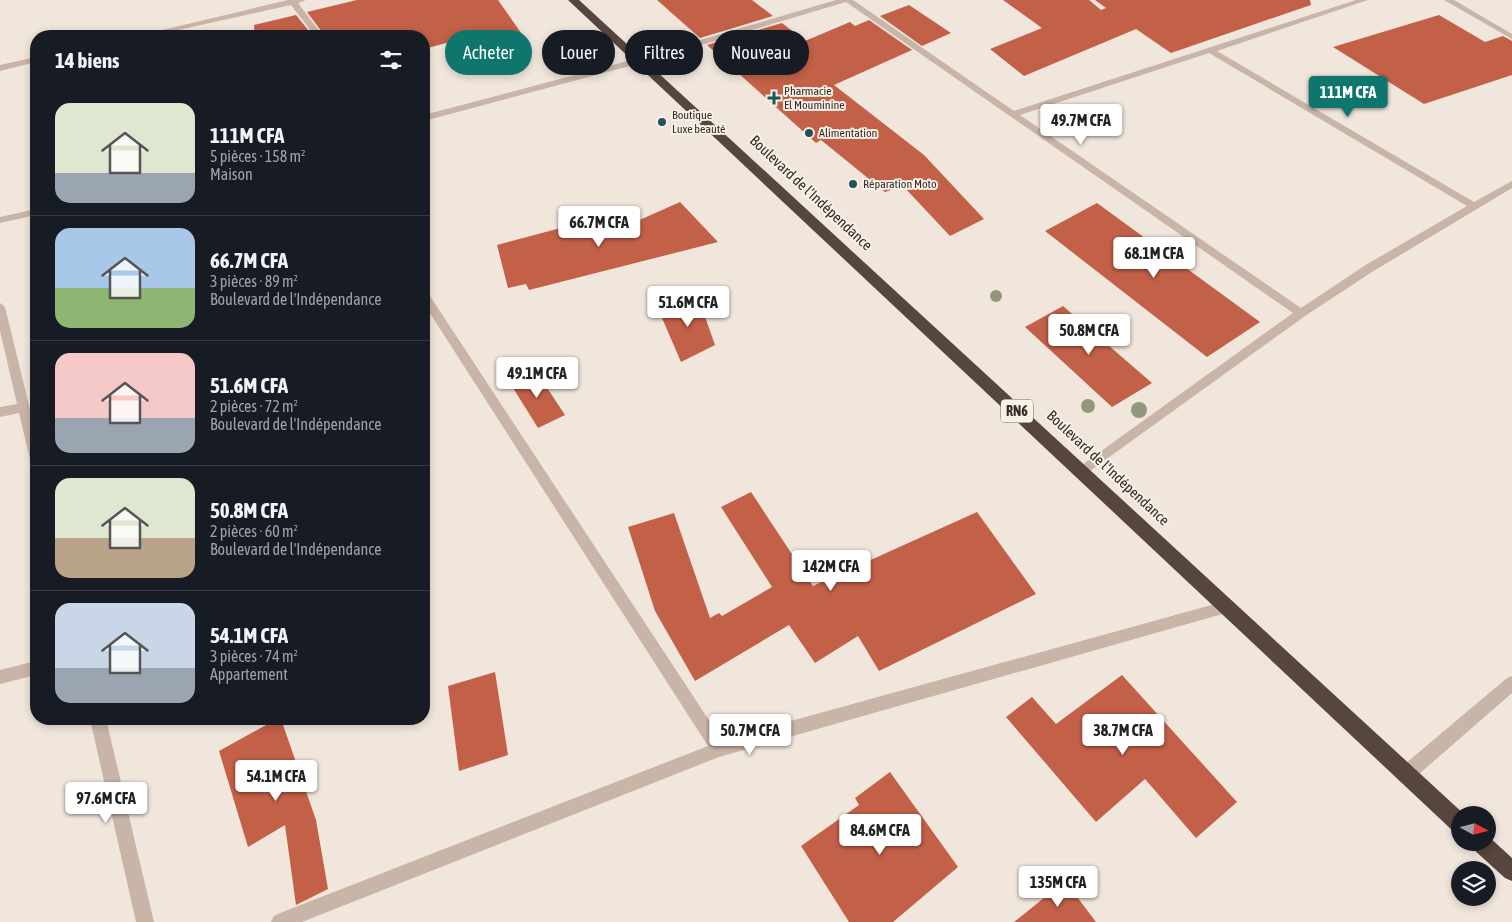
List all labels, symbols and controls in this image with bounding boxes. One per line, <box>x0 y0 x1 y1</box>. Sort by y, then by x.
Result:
chip: Acheter <box>445 30 532 75</box>
chip: Louer <box>542 30 615 75</box>
chip: Filtres <box>625 30 703 75</box>
chip: Nouveau <box>713 30 809 75</box>
icon: filters <box>377 46 405 74</box>
text: 14 biens <box>55 48 120 72</box>
pin: 111M CFA <box>1296 76 1400 118</box>
text: 111M CFA <box>1320 83 1376 101</box>
place label: Pharmacie El Mouminine <box>784 84 845 112</box>
marker: Pharmacie El Mouminine <box>768 92 780 104</box>
pin: 49.7M CFA <box>1024 104 1138 146</box>
place label: Boutique Luxe beauté <box>672 108 726 136</box>
text: 49.7M CFA <box>1051 111 1111 129</box>
marker: Boutique Luxe beauté <box>656 116 668 128</box>
icon: home <box>95 123 155 183</box>
text: 111M CFA <box>210 123 284 147</box>
place label: Alimentation <box>819 126 877 140</box>
marker: Alimentation <box>803 127 815 139</box>
street label: Boulevard de l'Indépendance <box>747 132 876 254</box>
text: 5 pièces · 158 m² <box>210 147 306 165</box>
text: Maison <box>210 165 253 183</box>
place label: Réparation Moto <box>863 177 937 191</box>
marker: Réparation Moto <box>847 178 859 190</box>
pin: 66.7M CFA <box>542 206 656 248</box>
text: 66.7M CFA <box>569 213 629 231</box>
pin: 68.1M CFA <box>1097 236 1211 279</box>
text: 68.1M CFA <box>1124 244 1184 262</box>
icon: home <box>95 248 155 308</box>
text: 66.7M CFA <box>210 248 288 272</box>
text: 3 pièces · 89 m² <box>210 272 298 290</box>
pin: 51.6M CFA <box>631 286 745 328</box>
text: Boulevard de l'Indépendance <box>210 290 382 308</box>
text: 51.6M CFA <box>658 293 718 311</box>
pin: 50.8M CFA <box>1032 314 1146 356</box>
text: 50.8M CFA <box>1059 321 1119 339</box>
pin: 49.1M CFA <box>480 356 594 399</box>
text: 49.1M CFA <box>507 364 567 382</box>
icon: home <box>95 373 155 433</box>
text: 51.6M CFA <box>210 373 288 397</box>
text: 2 pièces · 72 m² <box>210 397 298 415</box>
road number: RN6 <box>1001 400 1033 422</box>
street label: Boulevard de l'Indépendance <box>1044 407 1173 529</box>
text: Boulevard de l'Indépendance <box>210 415 382 433</box>
icon: home <box>95 498 155 558</box>
text: 50.8M CFA <box>210 498 288 522</box>
text: 2 pièces · 60 m² <box>210 522 298 540</box>
text: Boulevard de l'Indépendance <box>210 540 382 558</box>
pin: 142M CFA <box>779 550 883 592</box>
text: 142M CFA <box>803 557 859 575</box>
icon: home <box>95 623 155 683</box>
text: 54.1M CFA <box>210 623 288 647</box>
text: 3 pièces · 74 m² <box>210 647 298 665</box>
text: Appartement <box>210 665 288 683</box>
pin: 50.7M CFA <box>693 714 807 756</box>
pin: 38.7M CFA <box>1066 714 1180 756</box>
text: 50.7M CFA <box>720 721 780 739</box>
text: 38.7M CFA <box>1093 721 1153 739</box>
pin: 54.1M CFA <box>219 760 333 802</box>
text: 54.1M CFA <box>246 767 306 785</box>
pin: 97.6M CFA <box>49 782 163 824</box>
text: 97.6M CFA <box>76 789 136 807</box>
north arrow <box>1451 806 1496 851</box>
map controls <box>1451 806 1496 906</box>
pin: 84.6M CFA <box>823 814 937 856</box>
text: 84.6M CFA <box>850 821 910 839</box>
button: layers <box>1451 861 1496 906</box>
pin: 135M CFA <box>1006 866 1110 908</box>
text: 135M CFA <box>1030 873 1086 891</box>

